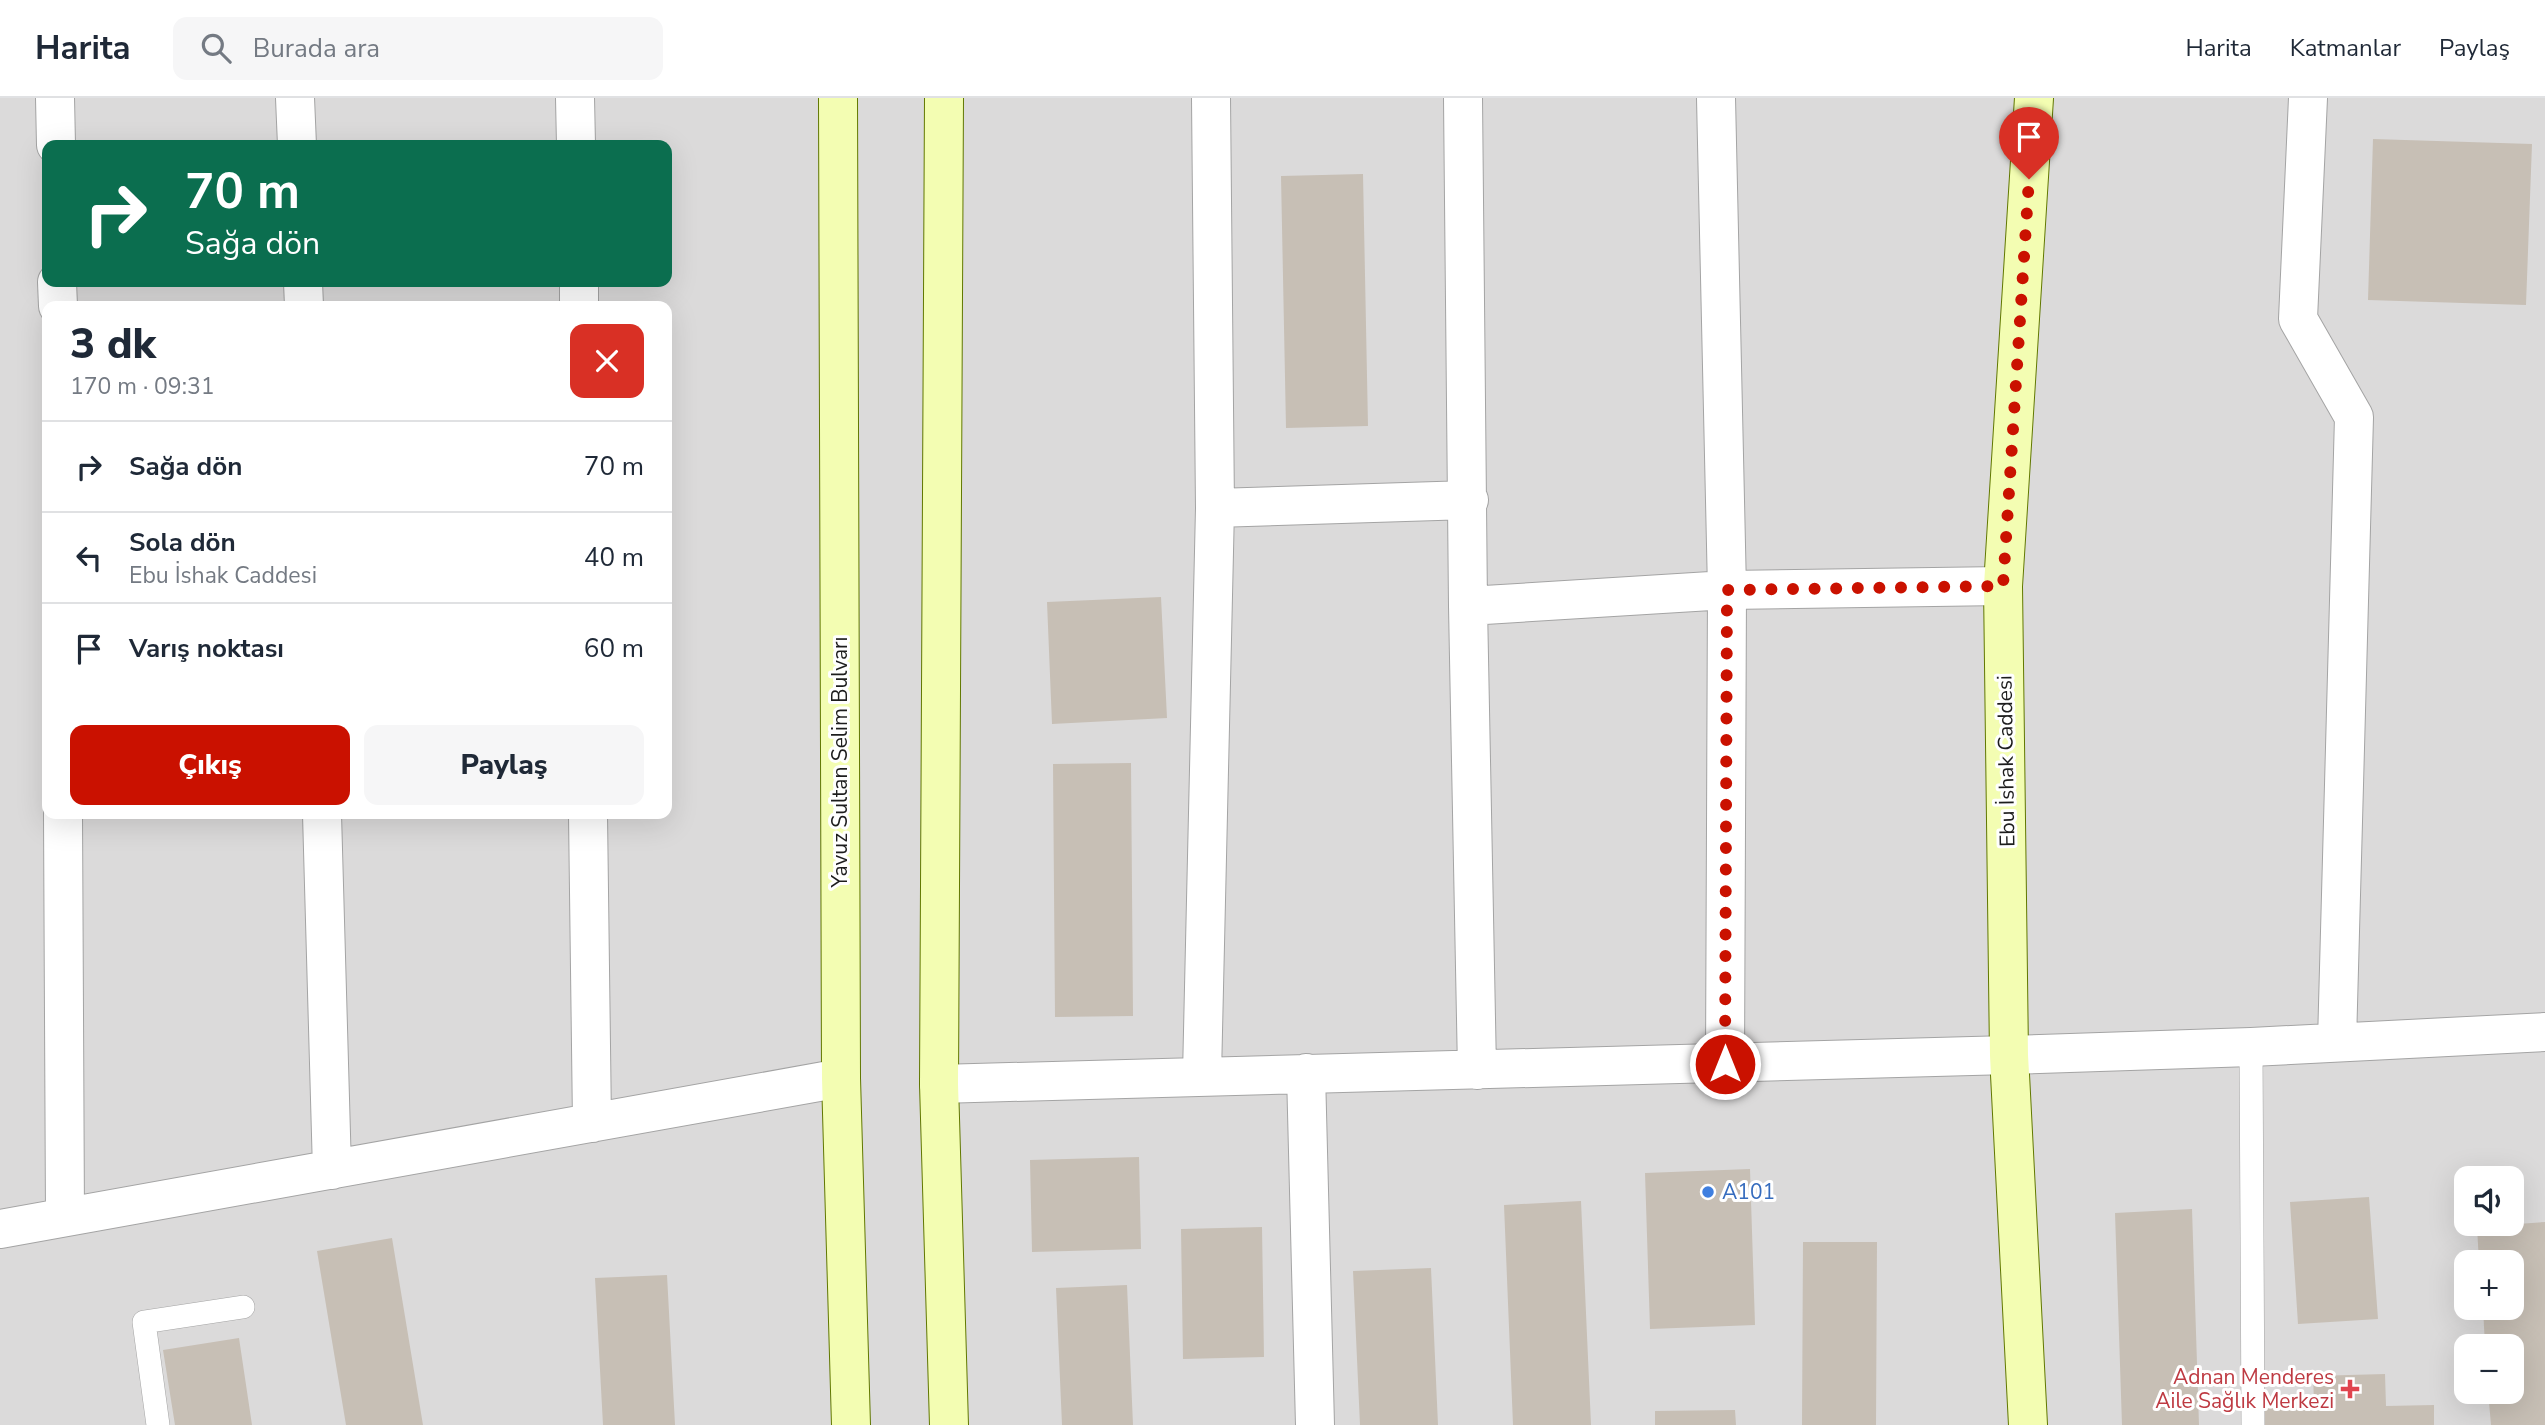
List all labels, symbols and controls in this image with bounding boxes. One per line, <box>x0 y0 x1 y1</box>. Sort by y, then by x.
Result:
search box <box>173 17 663 80</box>
text: Harita <box>35 26 131 71</box>
icon: search <box>197 29 235 67</box>
text: Burada ara <box>253 31 380 66</box>
text: Harita <box>2185 32 2252 64</box>
text: Katmanlar <box>2290 32 2401 64</box>
text: Paylaş <box>2439 32 2510 64</box>
pin <box>1999 107 2059 179</box>
icon: arrive <box>2010 118 2048 156</box>
text: 70 m <box>185 158 300 225</box>
icon: right <box>70 168 161 259</box>
text: Sağa dön <box>185 222 320 265</box>
text: 3 dk <box>70 316 156 373</box>
button: close <box>570 324 644 398</box>
text: 170 m · 09:31 <box>70 371 215 402</box>
icon: right <box>70 448 108 486</box>
text: Sağa dön <box>129 449 242 484</box>
text: 70 m <box>584 449 644 484</box>
text: Sola dön <box>129 525 236 560</box>
icon: left <box>70 539 108 577</box>
text: 40 m <box>584 540 644 575</box>
text: Ebu İshak Caddesi <box>129 560 317 591</box>
icon: arrive <box>70 630 108 668</box>
text: Varış noktası <box>129 631 284 666</box>
text: 60 m <box>584 631 644 666</box>
street label: Yavuz Sultan Selim Bulvarı <box>826 637 854 888</box>
street label: Ebu İshak Caddesi <box>1991 675 2021 847</box>
button: Çıkış <box>70 725 350 805</box>
button: Paylaş <box>364 725 644 805</box>
position arrow <box>1688 1027 1762 1101</box>
map controls <box>2454 1166 2524 1404</box>
button: sound <box>2454 1166 2524 1236</box>
place label: A101 <box>1722 1178 1775 1206</box>
marker: A101 <box>1700 1184 1716 1200</box>
button: + <box>2454 1250 2524 1320</box>
button: − <box>2454 1334 2524 1404</box>
place label: Adnan Menderes Aile Sağlık Merkezi <box>2155 1363 2334 1415</box>
marker: Adnan Menderes Aile Sağlık Merkezi <box>2340 1379 2360 1399</box>

